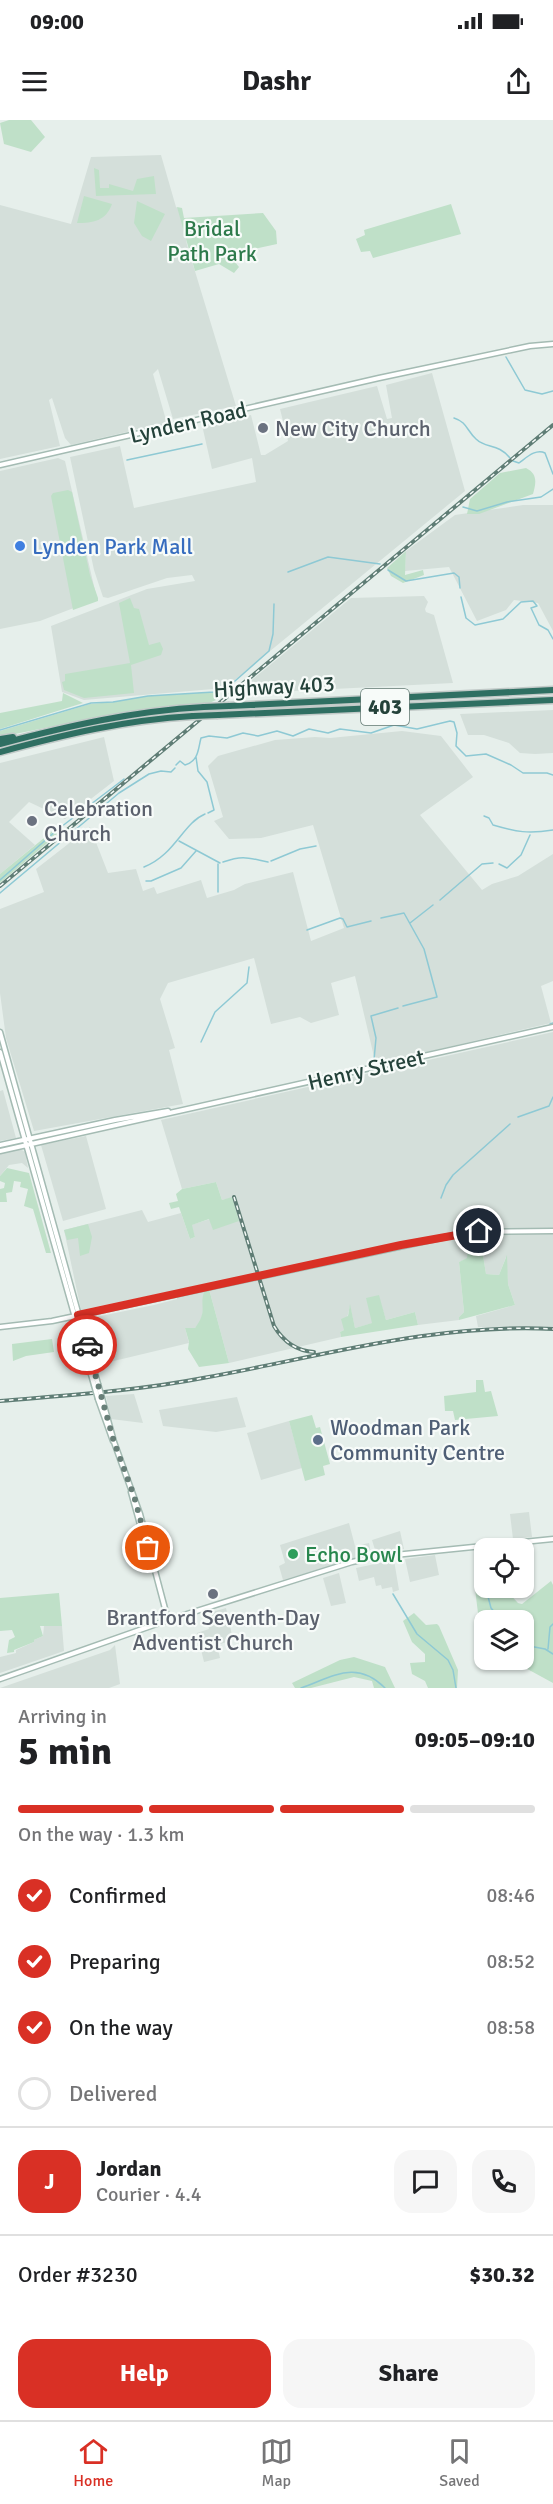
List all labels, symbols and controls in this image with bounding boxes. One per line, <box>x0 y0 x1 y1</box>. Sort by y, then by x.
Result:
text: 09:00 <box>30 8 84 35</box>
icon: menu <box>18 65 51 98</box>
text: Dashr <box>242 65 311 98</box>
icon: share <box>502 65 535 98</box>
park label: Bridal Path Park <box>167 215 257 267</box>
street label: Lynden Road <box>127 396 249 449</box>
place label: New City Church <box>275 415 431 442</box>
marker: New City Church <box>256 421 270 435</box>
place label: Lynden Park Mall <box>32 533 193 560</box>
marker: Lynden Park Mall <box>13 539 27 553</box>
street label: Highway 403 <box>213 670 335 703</box>
road number: 403 <box>361 689 409 725</box>
place label: Celebration Church <box>44 795 153 847</box>
marker: Celebration Church <box>25 814 39 828</box>
street label: Henry Street <box>305 1043 427 1096</box>
pin <box>453 1205 504 1256</box>
icon: home <box>462 1214 495 1247</box>
courier <box>57 1315 117 1375</box>
icon: car <box>71 1329 104 1362</box>
place label: Woodman Park Community Centre <box>330 1414 505 1466</box>
marker: Woodman Park Community Centre <box>311 1433 325 1447</box>
pin <box>122 1522 173 1573</box>
icon: bag <box>131 1531 164 1564</box>
map controls <box>474 1538 534 1670</box>
button: locate <box>474 1538 534 1598</box>
place label: Echo Bowl <box>305 1541 403 1568</box>
marker: Echo Bowl <box>286 1547 300 1561</box>
marker: Brantford Seventh-Day Adventist Church <box>206 1587 220 1601</box>
place label: Brantford Seventh-Day Adventist Church <box>106 1604 320 1656</box>
button: layers <box>474 1610 534 1670</box>
text: Arriving in <box>18 1704 107 1729</box>
text: 09:05–09:10 <box>415 1726 535 1753</box>
text: 5 min <box>18 1727 112 1775</box>
text: On the way · 1.3 km <box>18 1822 184 1847</box>
icon: check <box>18 1879 51 1912</box>
text: Confirmed <box>69 1882 167 1909</box>
text: 08:46 <box>486 1883 535 1908</box>
icon: check <box>18 1945 51 1978</box>
text: Preparing <box>69 1948 161 1975</box>
text: 08:52 <box>486 1949 535 1974</box>
icon: check <box>18 2011 51 2044</box>
text: On the way <box>69 2014 173 2041</box>
text: 08:58 <box>486 2015 535 2040</box>
text: Delivered <box>69 2080 157 2107</box>
button: chat <box>394 2150 457 2213</box>
button: phone <box>472 2150 535 2213</box>
text: Jordan <box>96 2155 162 2182</box>
text: J <box>44 2168 55 2195</box>
text: Courier · 4.4 <box>96 2182 202 2207</box>
text: Order #3230 <box>18 2261 138 2288</box>
text: $30.32 <box>469 2261 535 2288</box>
button: Help <box>18 2339 271 2408</box>
button: Share <box>283 2339 535 2408</box>
tab: Home <box>73 2435 113 2491</box>
tab: Map <box>260 2435 293 2491</box>
tab: Saved <box>439 2435 480 2491</box>

